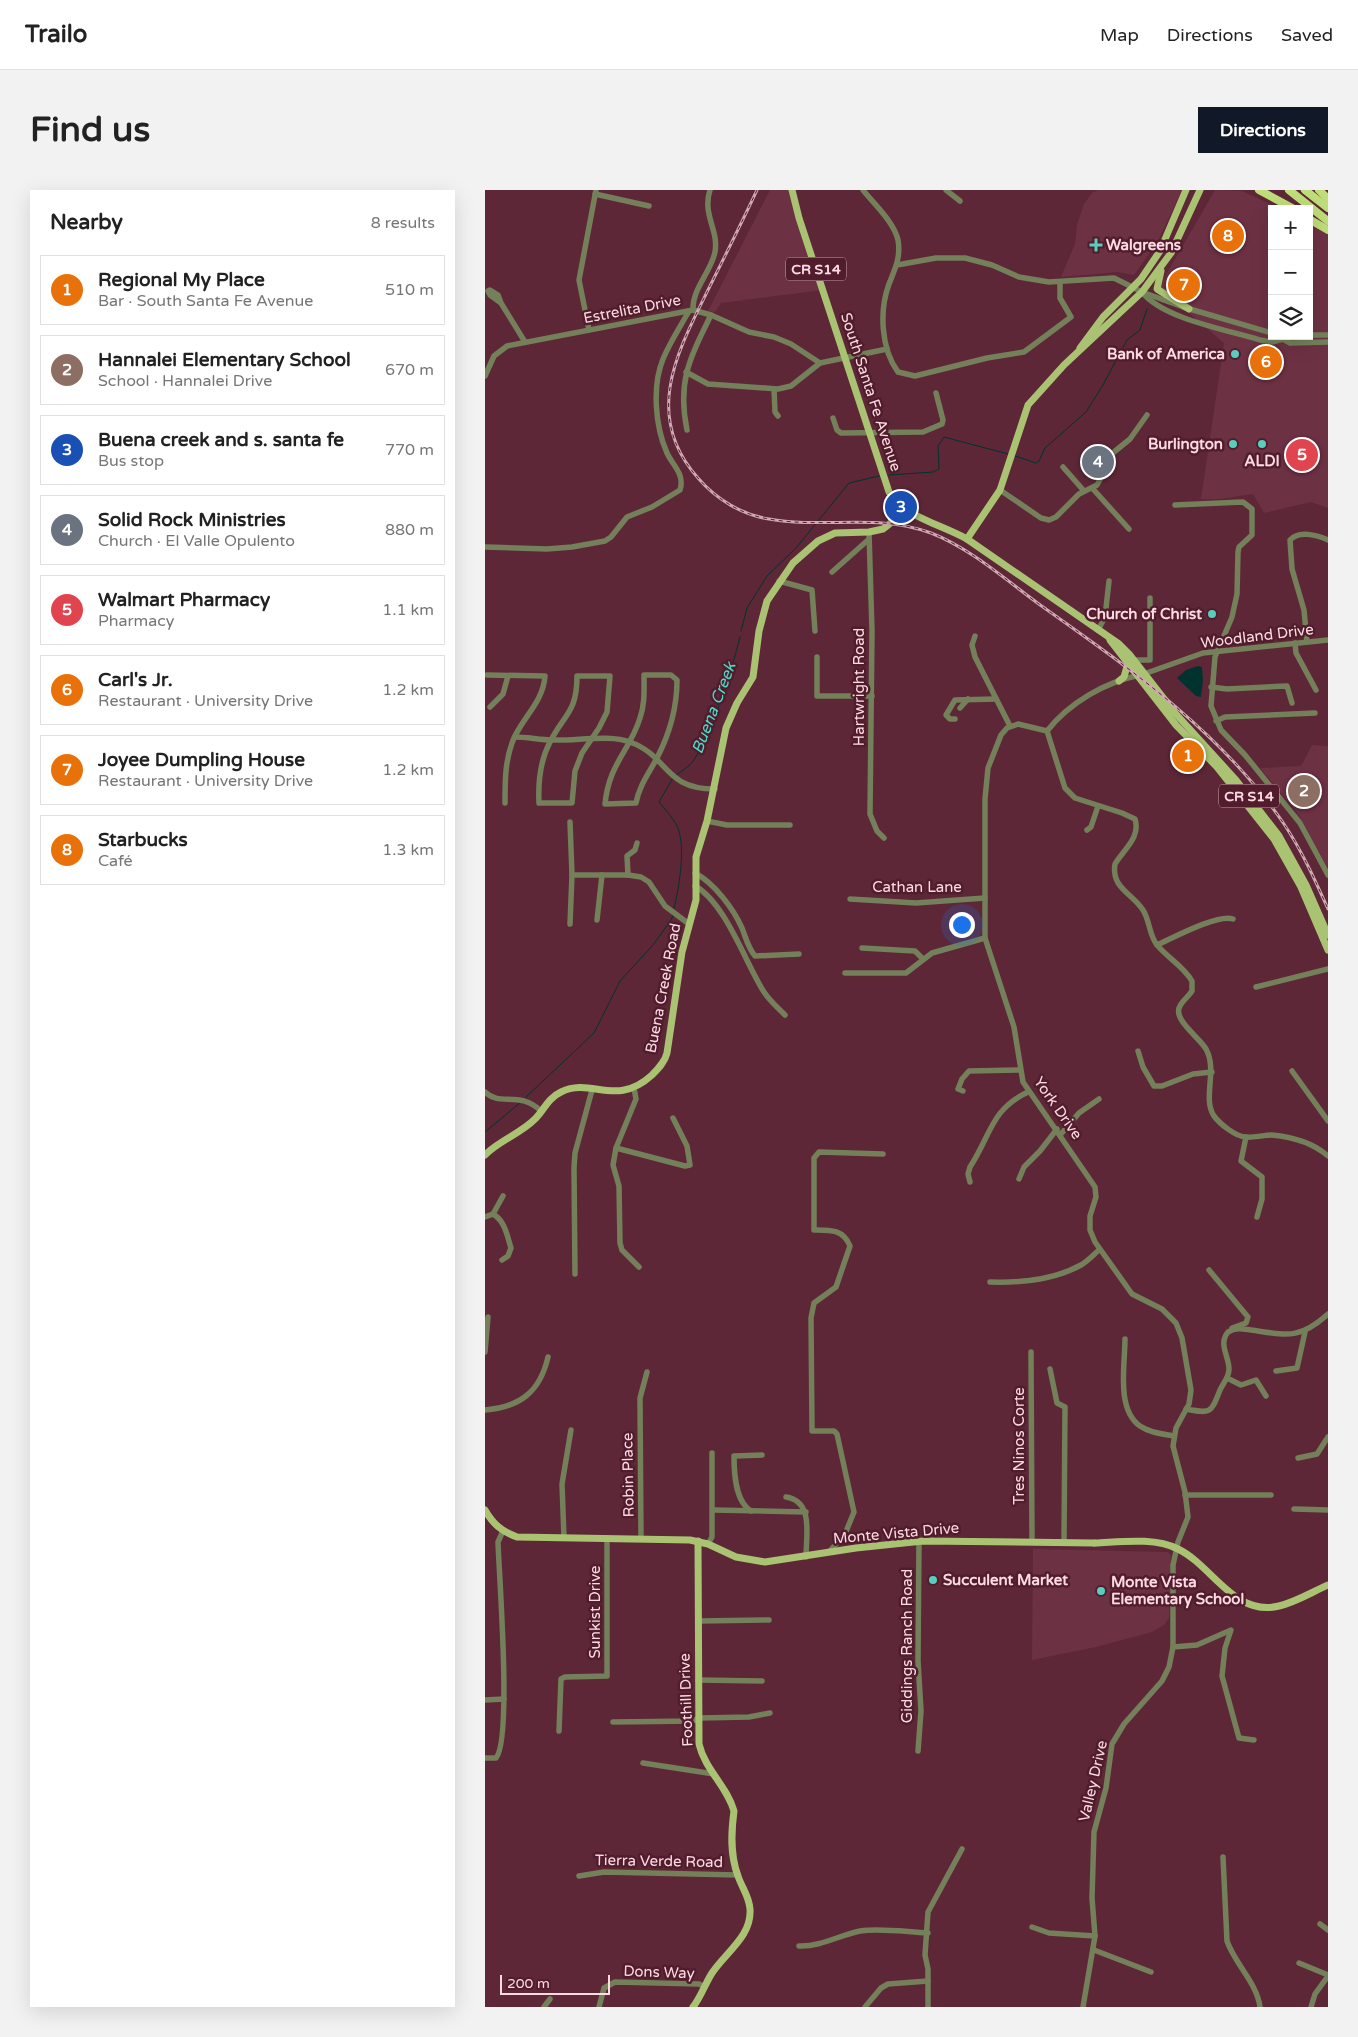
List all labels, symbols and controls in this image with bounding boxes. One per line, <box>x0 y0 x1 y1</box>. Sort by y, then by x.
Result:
text: Trailo <box>25 20 87 49</box>
text: Map <box>1100 24 1139 46</box>
text: Directions <box>1167 24 1253 46</box>
text: Saved <box>1281 24 1333 46</box>
button: Directions <box>1198 107 1328 153</box>
text: Find us <box>30 109 150 151</box>
map controls <box>1268 205 1313 340</box>
button: + <box>1268 205 1313 250</box>
text: Nearby <box>50 210 123 235</box>
text: 8 results <box>371 213 435 233</box>
pin: 8 <box>1212 217 1244 255</box>
place label: Walgreens <box>1106 236 1181 255</box>
marker: Walgreens <box>1090 239 1102 251</box>
button: − <box>1268 250 1313 295</box>
road number: CR S14 <box>786 258 846 280</box>
pin: 7 <box>1168 266 1200 304</box>
text: Regional My Place <box>98 269 265 291</box>
text: 1 <box>62 280 72 300</box>
text: 510 m <box>385 280 434 300</box>
text: Bar · South Santa Fe Avenue <box>98 291 313 311</box>
street label: Estrelita Drive <box>582 291 682 327</box>
button: layers <box>1268 295 1313 340</box>
street label: South Santa Fe Avenue <box>837 310 905 474</box>
pin: 6 <box>1250 343 1282 381</box>
place label: Bank of America <box>1107 345 1225 363</box>
marker: Bank of America <box>1229 348 1241 360</box>
text: Hannalei Elementary School <box>98 349 351 371</box>
text: 2 <box>62 360 72 380</box>
text: 670 m <box>385 360 434 380</box>
text: School · Hannalei Drive <box>98 371 272 391</box>
text: Buena creek and s. santa fe <box>98 429 344 451</box>
place label: Burlington <box>1148 435 1223 454</box>
pin: 5 <box>1286 436 1318 474</box>
marker: Burlington <box>1227 438 1239 450</box>
marker: ALDI <box>1256 438 1268 450</box>
text: 3 <box>62 440 72 460</box>
text: 770 m <box>385 440 434 460</box>
pin: 4 <box>1082 443 1114 481</box>
text: Bus stop <box>98 451 164 471</box>
place label: ALDI <box>1244 452 1280 470</box>
pin: 3 <box>885 488 917 526</box>
text: Solid Rock Ministries <box>98 509 286 531</box>
text: 4 <box>62 520 72 540</box>
text: 880 m <box>385 520 434 540</box>
text: Church · El Valle Opulento <box>98 531 295 551</box>
text: Walmart Pharmacy <box>98 589 270 611</box>
text: 5 <box>62 600 72 620</box>
text: 1.1 km <box>382 600 434 620</box>
place label: Church of Christ <box>1086 605 1202 623</box>
marker: Church of Christ <box>1206 608 1218 620</box>
text: Pharmacy <box>98 611 174 631</box>
street label: Woodland Drive <box>1199 620 1315 652</box>
street label: Hartwright Road <box>850 628 868 746</box>
water label: Buena Creek <box>687 658 741 757</box>
text: Carl's Jr. <box>98 669 173 691</box>
text: 6 <box>62 680 72 700</box>
text: 1.2 km <box>382 680 434 700</box>
text: Restaurant · University Drive <box>98 691 313 711</box>
pin: 1 <box>1172 737 1204 775</box>
text: Joyee Dumpling House <box>98 749 305 771</box>
text: 7 <box>62 760 72 780</box>
text: 1.2 km <box>382 760 434 780</box>
text: Restaurant · University Drive <box>98 771 313 791</box>
pin: 2 <box>1288 772 1320 810</box>
road number: CR S14 <box>1219 784 1279 808</box>
text: Starbucks <box>98 829 188 851</box>
text: 8 <box>62 840 72 860</box>
text: 1.3 km <box>382 840 434 860</box>
text: Café <box>98 851 133 871</box>
street label: Cathan Lane <box>872 878 962 896</box>
your location <box>949 912 975 938</box>
street label: Buena Creek Road <box>642 922 684 1054</box>
street label: York Drive <box>1030 1073 1086 1143</box>
street label: Tres Ninos Corte <box>1010 1387 1028 1505</box>
street label: Robin Place <box>618 1433 638 1517</box>
street label: Monte Vista Drive <box>832 1519 960 1547</box>
street label: Sunkist Drive <box>586 1565 604 1659</box>
street label: Giddings Ranch Road <box>898 1569 916 1723</box>
place label: Succulent Market <box>943 1571 1068 1589</box>
place label: Monte Vista Elementary School <box>1111 1573 1244 1609</box>
marker: Succulent Market <box>927 1574 939 1586</box>
marker: Monte Vista Elementary School <box>1095 1585 1107 1597</box>
street label: Foothill Drive <box>675 1653 697 1747</box>
street label: Valley Drive <box>1075 1739 1111 1823</box>
street label: Tierra Verde Road <box>595 1851 723 1871</box>
street label: Dons Way <box>623 1962 695 1982</box>
scale bar <box>500 1972 610 1995</box>
text: 200 m <box>507 1975 550 1992</box>

